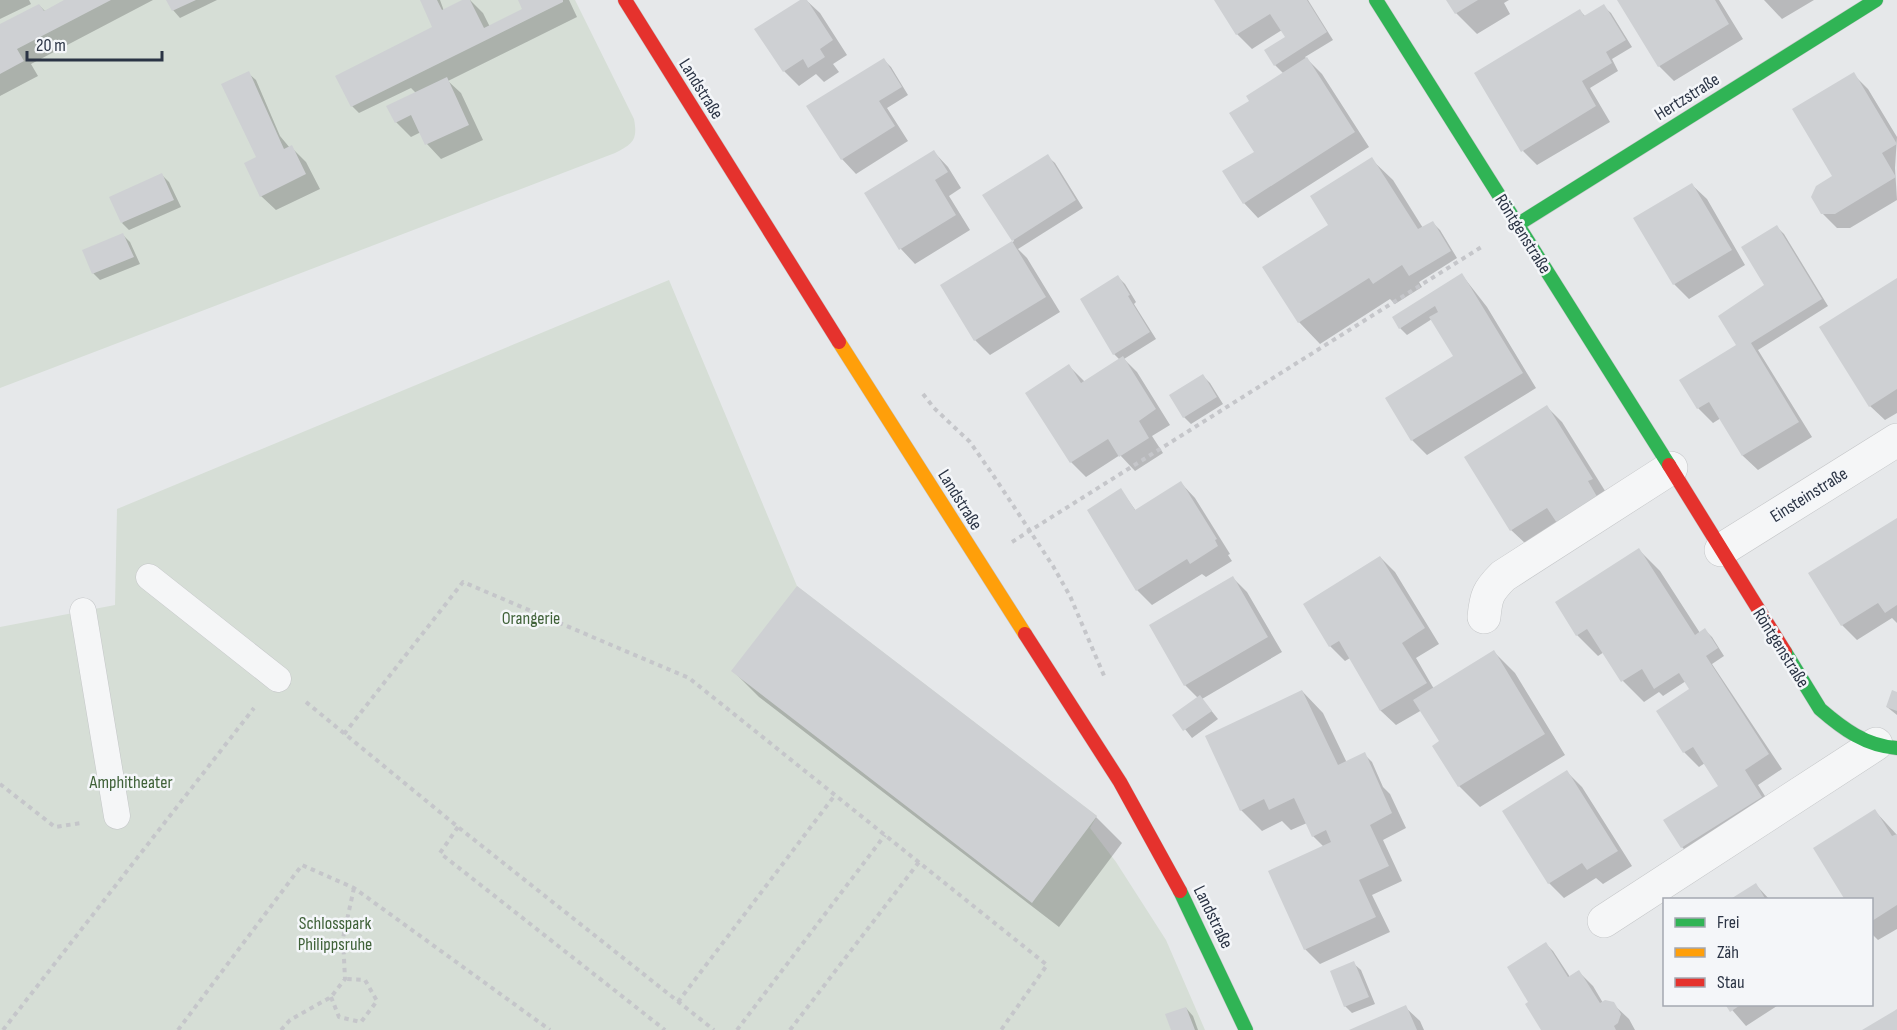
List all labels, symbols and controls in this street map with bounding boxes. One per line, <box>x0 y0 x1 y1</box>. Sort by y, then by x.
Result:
scale bar <box>27 24 162 62</box>
text: 20 m <box>36 35 66 56</box>
street label: Landstraße <box>674 55 728 123</box>
street label: Hertzstraße <box>1651 69 1723 125</box>
street label: Röntgenstraße <box>1490 190 1556 278</box>
street label: Einsteinstraße <box>1766 463 1852 527</box>
street label: Landstraße <box>933 466 987 534</box>
street label: Röntgenstraße <box>1748 604 1814 692</box>
park label: Orangerie <box>502 608 560 629</box>
park label: Amphitheater <box>88 772 173 793</box>
street label: Landstraße <box>1189 882 1237 952</box>
legend <box>1663 898 1873 1006</box>
text: Frei <box>1717 912 1739 933</box>
park label: Schlosspark Philippsruhe <box>298 913 372 955</box>
text: Zäh <box>1717 942 1739 963</box>
text: Stau <box>1717 972 1745 993</box>

